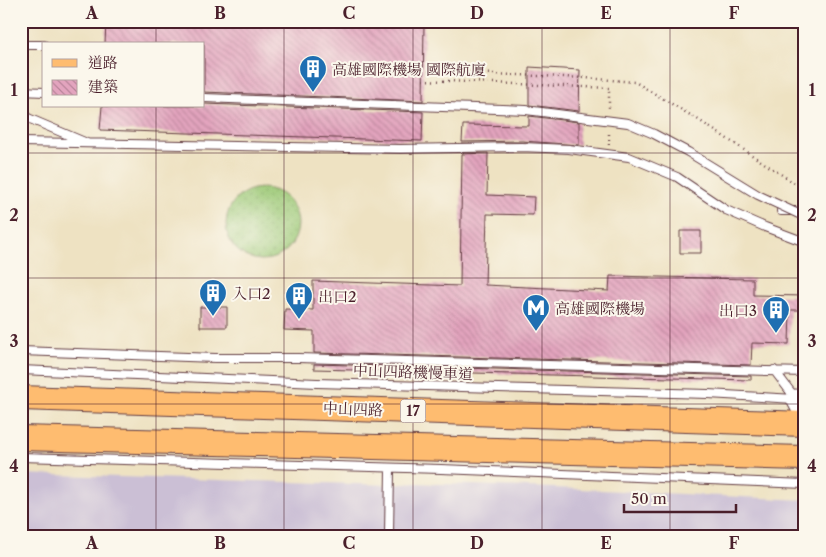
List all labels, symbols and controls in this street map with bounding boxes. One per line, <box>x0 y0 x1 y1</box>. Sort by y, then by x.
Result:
text: A <box>85 3 99 23</box>
text: B <box>214 3 226 23</box>
text: C <box>343 3 355 23</box>
text: D <box>470 3 484 23</box>
text: E <box>600 3 612 23</box>
text: F <box>729 3 740 23</box>
legend <box>42 42 205 108</box>
text: 道路 <box>88 53 118 72</box>
building icon: 高雄國際機場 國際航廈 <box>298 54 328 93</box>
place label: 高雄國際機場 國際航廈 <box>332 60 486 79</box>
text: 建築 <box>88 77 118 96</box>
text: 1 <box>10 80 18 100</box>
text: 1 <box>808 80 816 100</box>
text: 2 <box>9 205 19 225</box>
text: 2 <box>807 205 817 225</box>
building icon: 入口2 <box>198 278 228 317</box>
building icon: 出口2 <box>284 281 314 320</box>
place label: 入口2 <box>232 284 271 303</box>
place label: 出口2 <box>318 287 357 306</box>
metro station icon: 高雄國際機場 <box>521 293 551 332</box>
building icon: 出口3 <box>761 295 791 334</box>
place label: 高雄國際機場 <box>555 299 645 318</box>
place label: 出口3 <box>719 301 757 320</box>
text: 3 <box>9 331 19 351</box>
text: 3 <box>807 331 817 351</box>
street label: 中山四路機慢車道 <box>353 360 473 384</box>
street label: 中山四路 <box>323 398 383 420</box>
road number: 17 <box>400 400 426 422</box>
text: 4 <box>9 456 19 476</box>
text: 4 <box>807 456 817 476</box>
scale bar <box>624 482 736 514</box>
text: 50 m <box>631 489 667 508</box>
text: A <box>85 533 99 553</box>
text: B <box>214 533 226 553</box>
text: C <box>343 533 355 553</box>
text: D <box>470 533 484 553</box>
text: E <box>600 533 612 553</box>
text: F <box>729 533 740 553</box>

